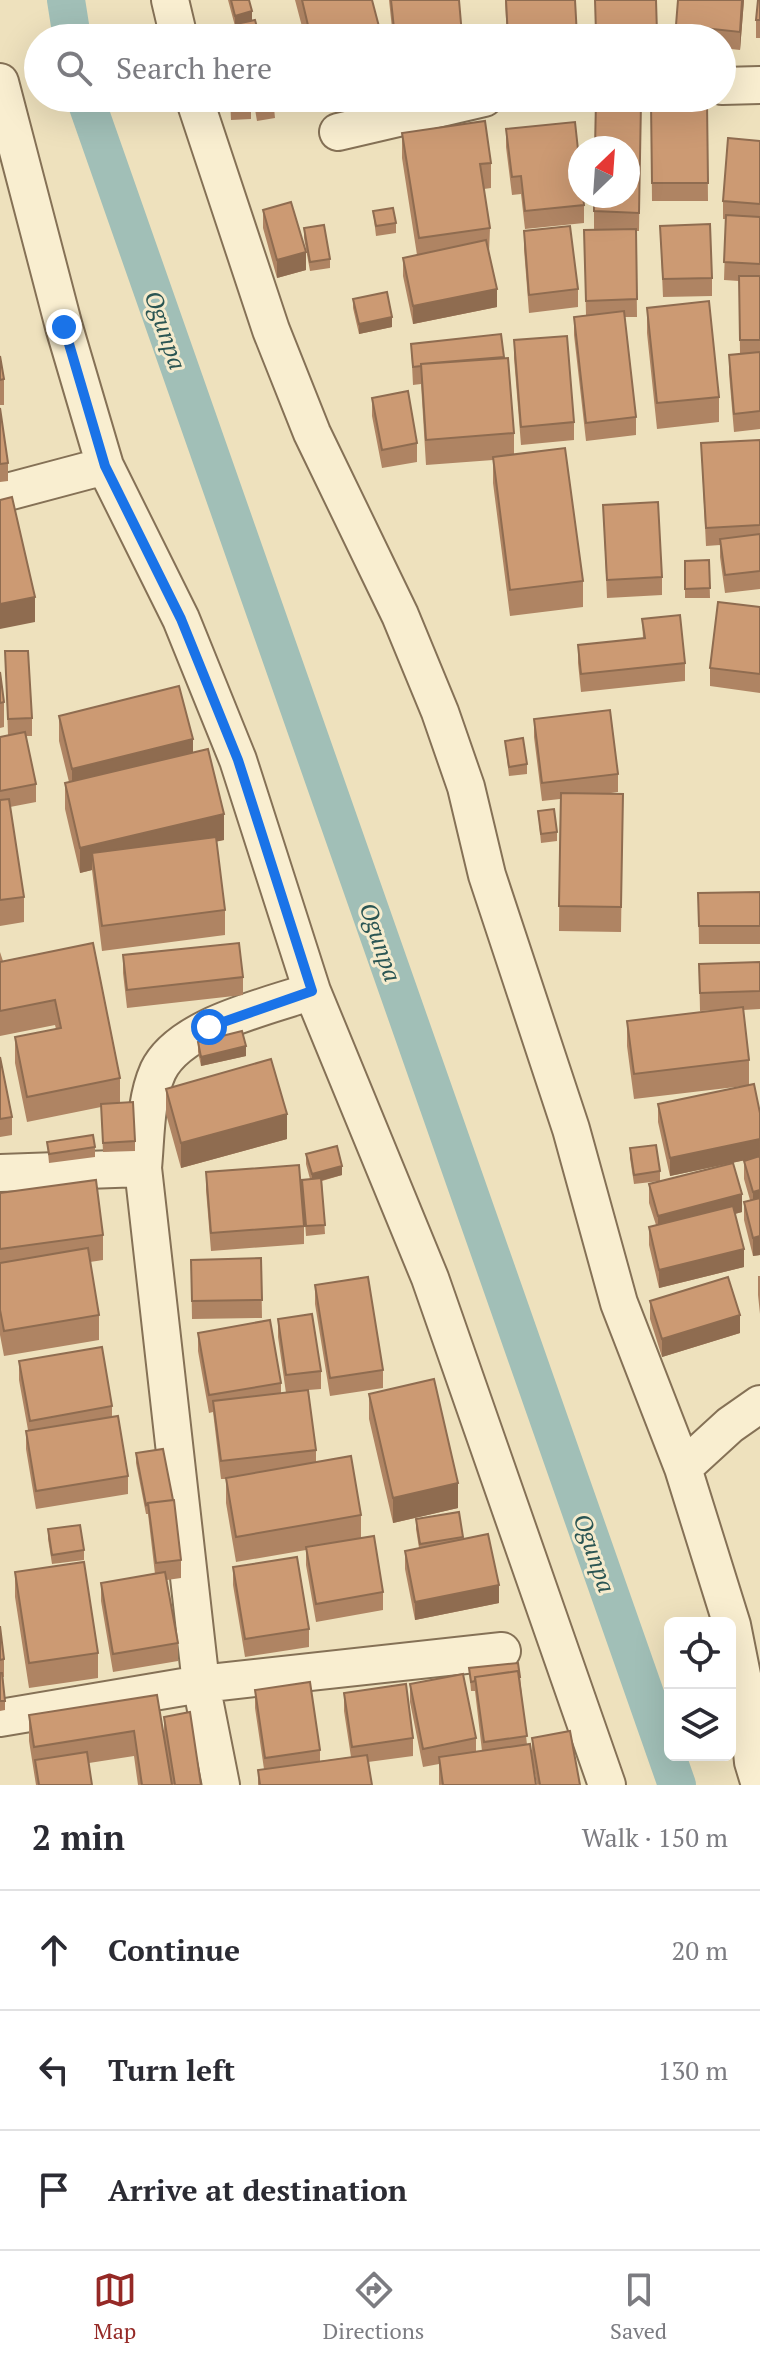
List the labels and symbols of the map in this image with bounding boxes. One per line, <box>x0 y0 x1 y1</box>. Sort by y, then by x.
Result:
north arrow <box>568 136 640 208</box>
water label: Ogunpa <box>138 286 194 374</box>
route end <box>46 309 82 345</box>
water label: Ogunpa <box>353 898 409 986</box>
route start <box>191 1009 227 1045</box>
water label: Ogunpa <box>567 1509 623 1597</box>

